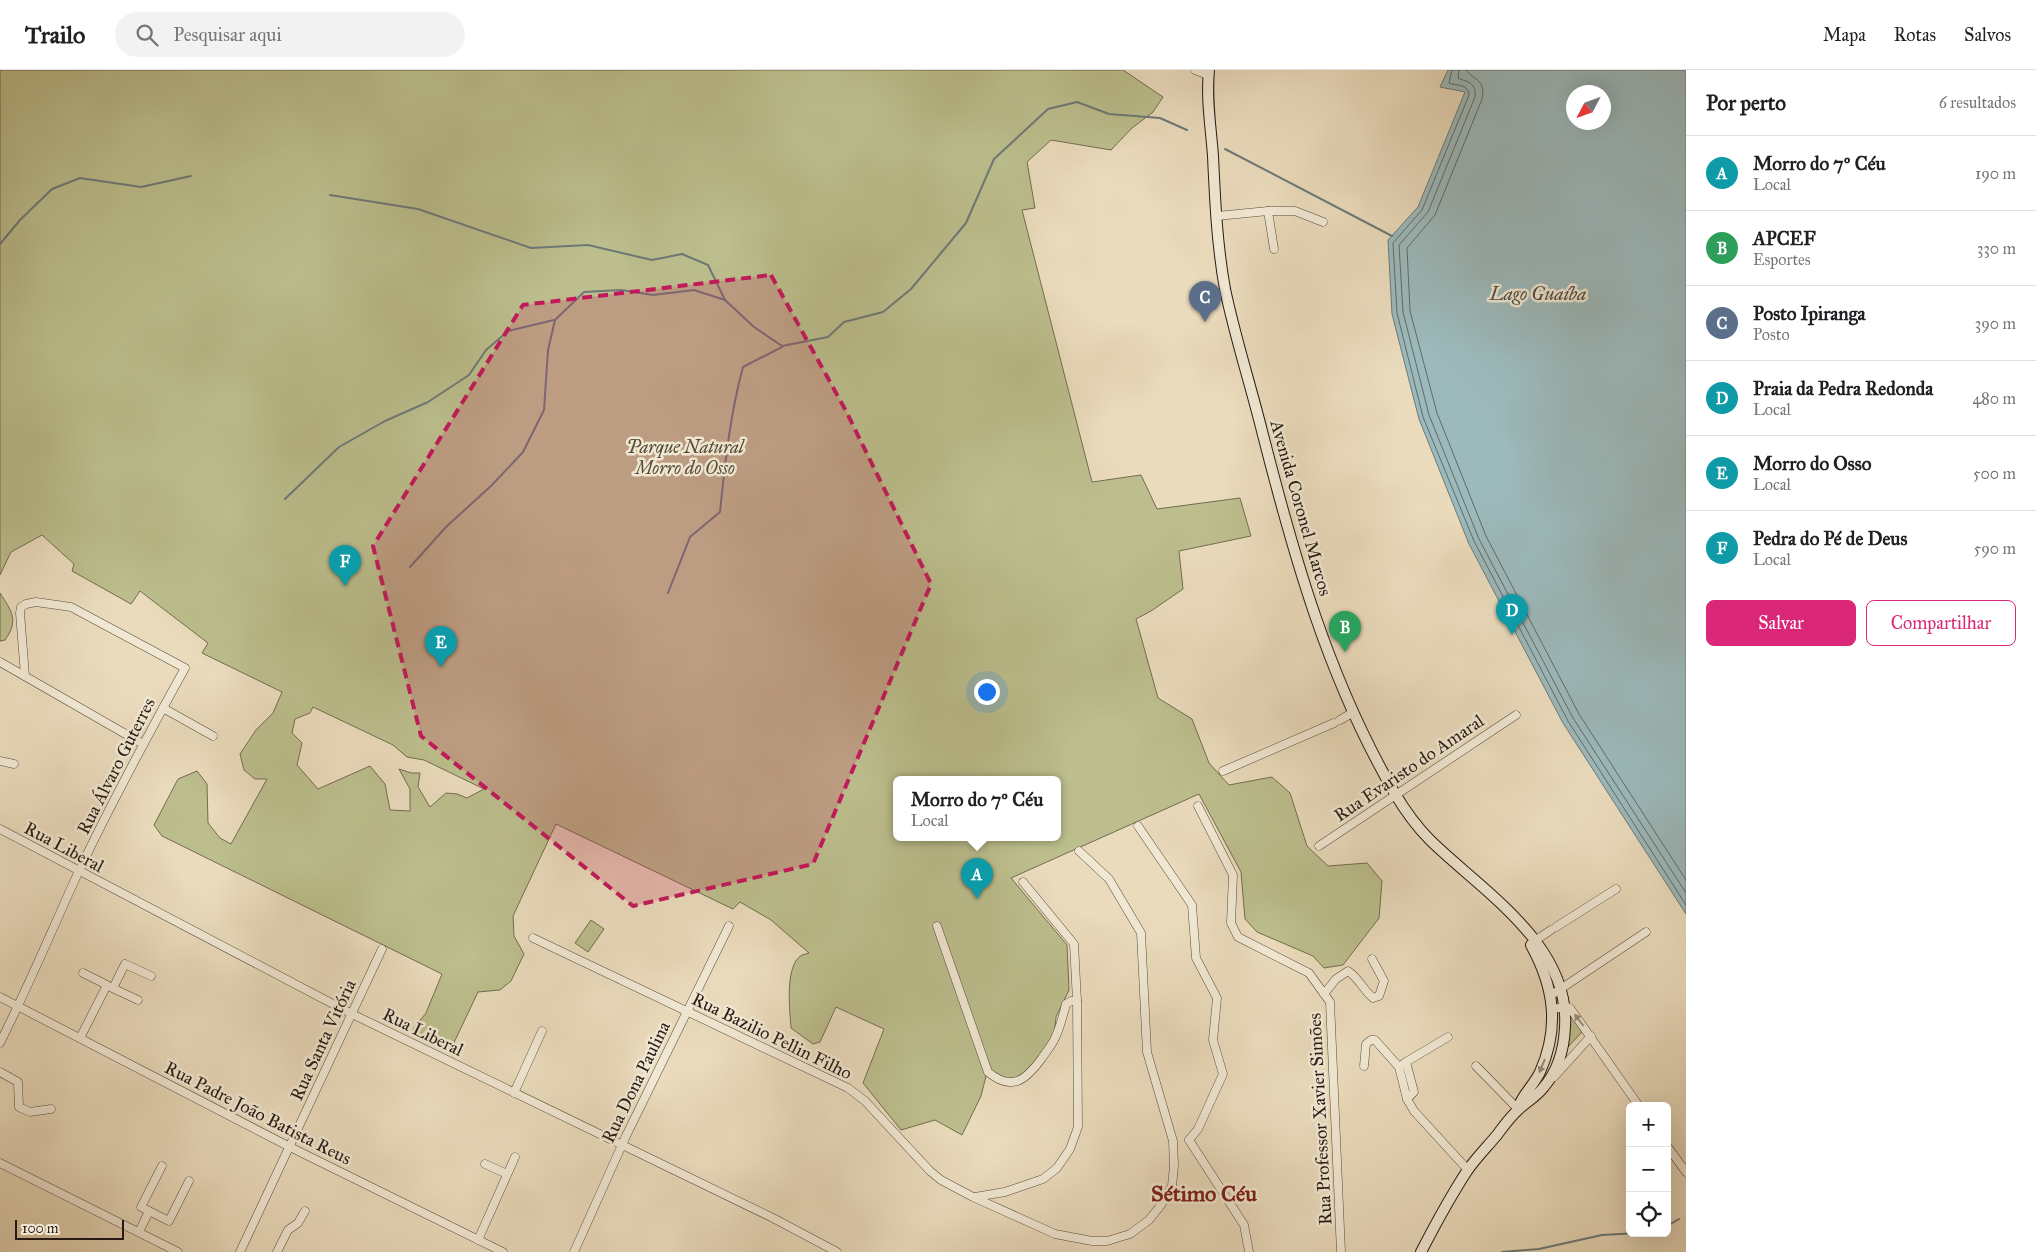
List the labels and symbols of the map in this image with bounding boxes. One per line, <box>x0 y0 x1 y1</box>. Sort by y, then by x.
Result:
north arrow <box>1566 85 1611 130</box>
pin: C <box>1189 281 1221 322</box>
water label: Lago Guaíba <box>1489 282 1586 305</box>
street label: Avenida Coronel Marcos <box>1265 417 1337 598</box>
park label: Parque Natural Morro do Osso <box>626 436 746 479</box>
pin: F <box>329 545 361 586</box>
pin: D <box>1496 594 1528 635</box>
pin: B <box>1329 611 1361 652</box>
pin: E <box>425 626 457 667</box>
your location <box>974 679 1000 705</box>
street label: Rua Álvaro Guterres <box>70 693 160 838</box>
street label: Rua Evaristo do Amaral <box>1330 710 1488 826</box>
street label: Rua Liberal <box>20 817 108 877</box>
pin: A <box>961 858 993 899</box>
street label: Rua Santa Vitória <box>285 976 361 1104</box>
street label: Rua Bazilio Pellin Filho <box>688 988 856 1084</box>
street label: Rua Liberal <box>379 1003 467 1061</box>
street label: Rua Professor Xavier Simões <box>1303 1012 1337 1226</box>
one-way arrow <box>1574 1013 1584 1027</box>
street label: Rua Dona Paulina <box>597 1017 675 1146</box>
street label: Rua Padre João Batista Reus <box>161 1056 355 1171</box>
one-way arrow <box>1538 1059 1546 1074</box>
district label: Sétimo Céu <box>1151 1180 1257 1207</box>
scale bar <box>15 1217 124 1240</box>

